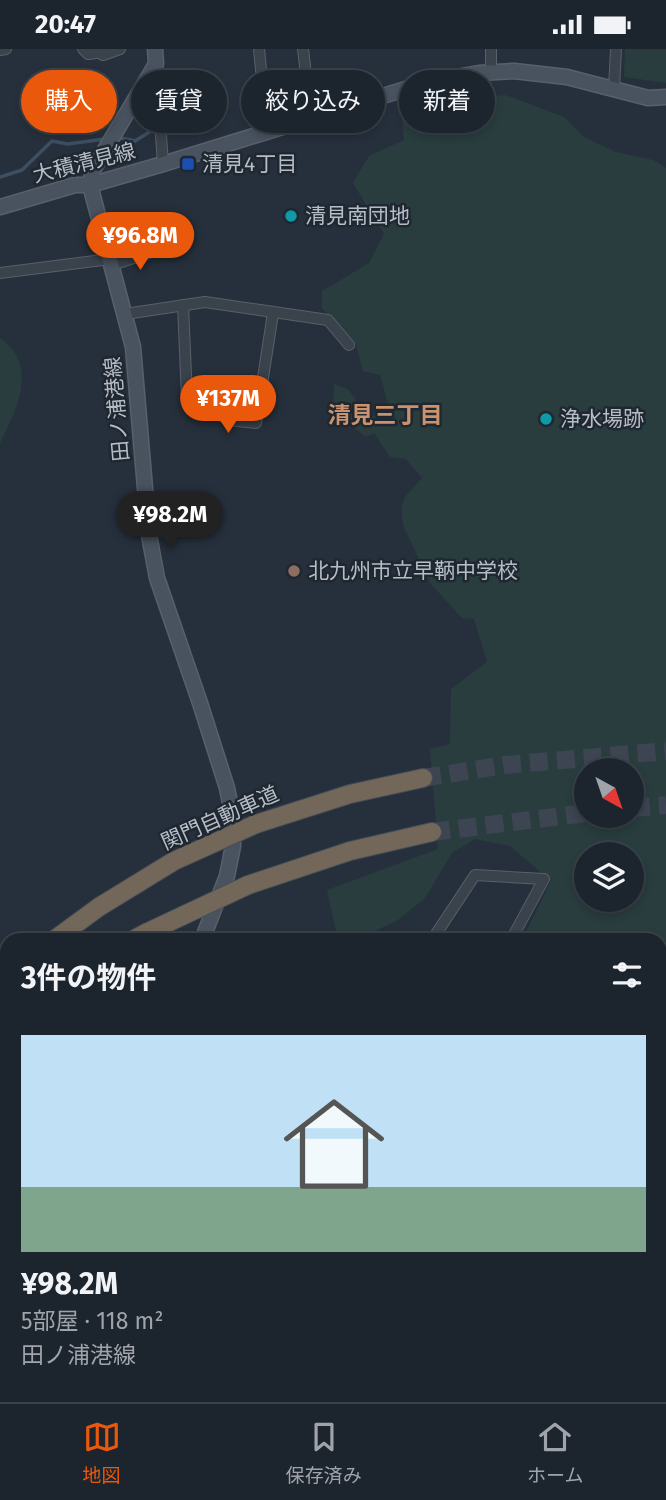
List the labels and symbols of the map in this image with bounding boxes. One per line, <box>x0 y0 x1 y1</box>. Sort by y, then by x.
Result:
street label: 大積清見線 <box>30 138 138 188</box>
place label: 清見4丁目 <box>202 151 297 177</box>
marker: 清見4丁目 <box>180 156 196 172</box>
place label: 清見南団地 <box>305 203 410 229</box>
marker: 清見南団地 <box>283 208 299 224</box>
pin: ¥96.8M <box>83 213 197 272</box>
street label: 田ノ浦港線 <box>99 356 135 462</box>
pin: ¥137M <box>179 375 277 435</box>
district label: 清見三丁目 <box>328 401 443 429</box>
place label: 浄水場跡 <box>560 406 644 432</box>
marker: 浄水場跡 <box>538 411 554 427</box>
pin: ¥98.2M <box>113 491 227 551</box>
place label: 北九州市立早鞆中学校 <box>308 558 518 584</box>
marker: 北九州市立早鞆中学校 <box>286 563 302 579</box>
north arrow <box>574 758 644 828</box>
street label: 関門自動車道 <box>157 780 283 856</box>

